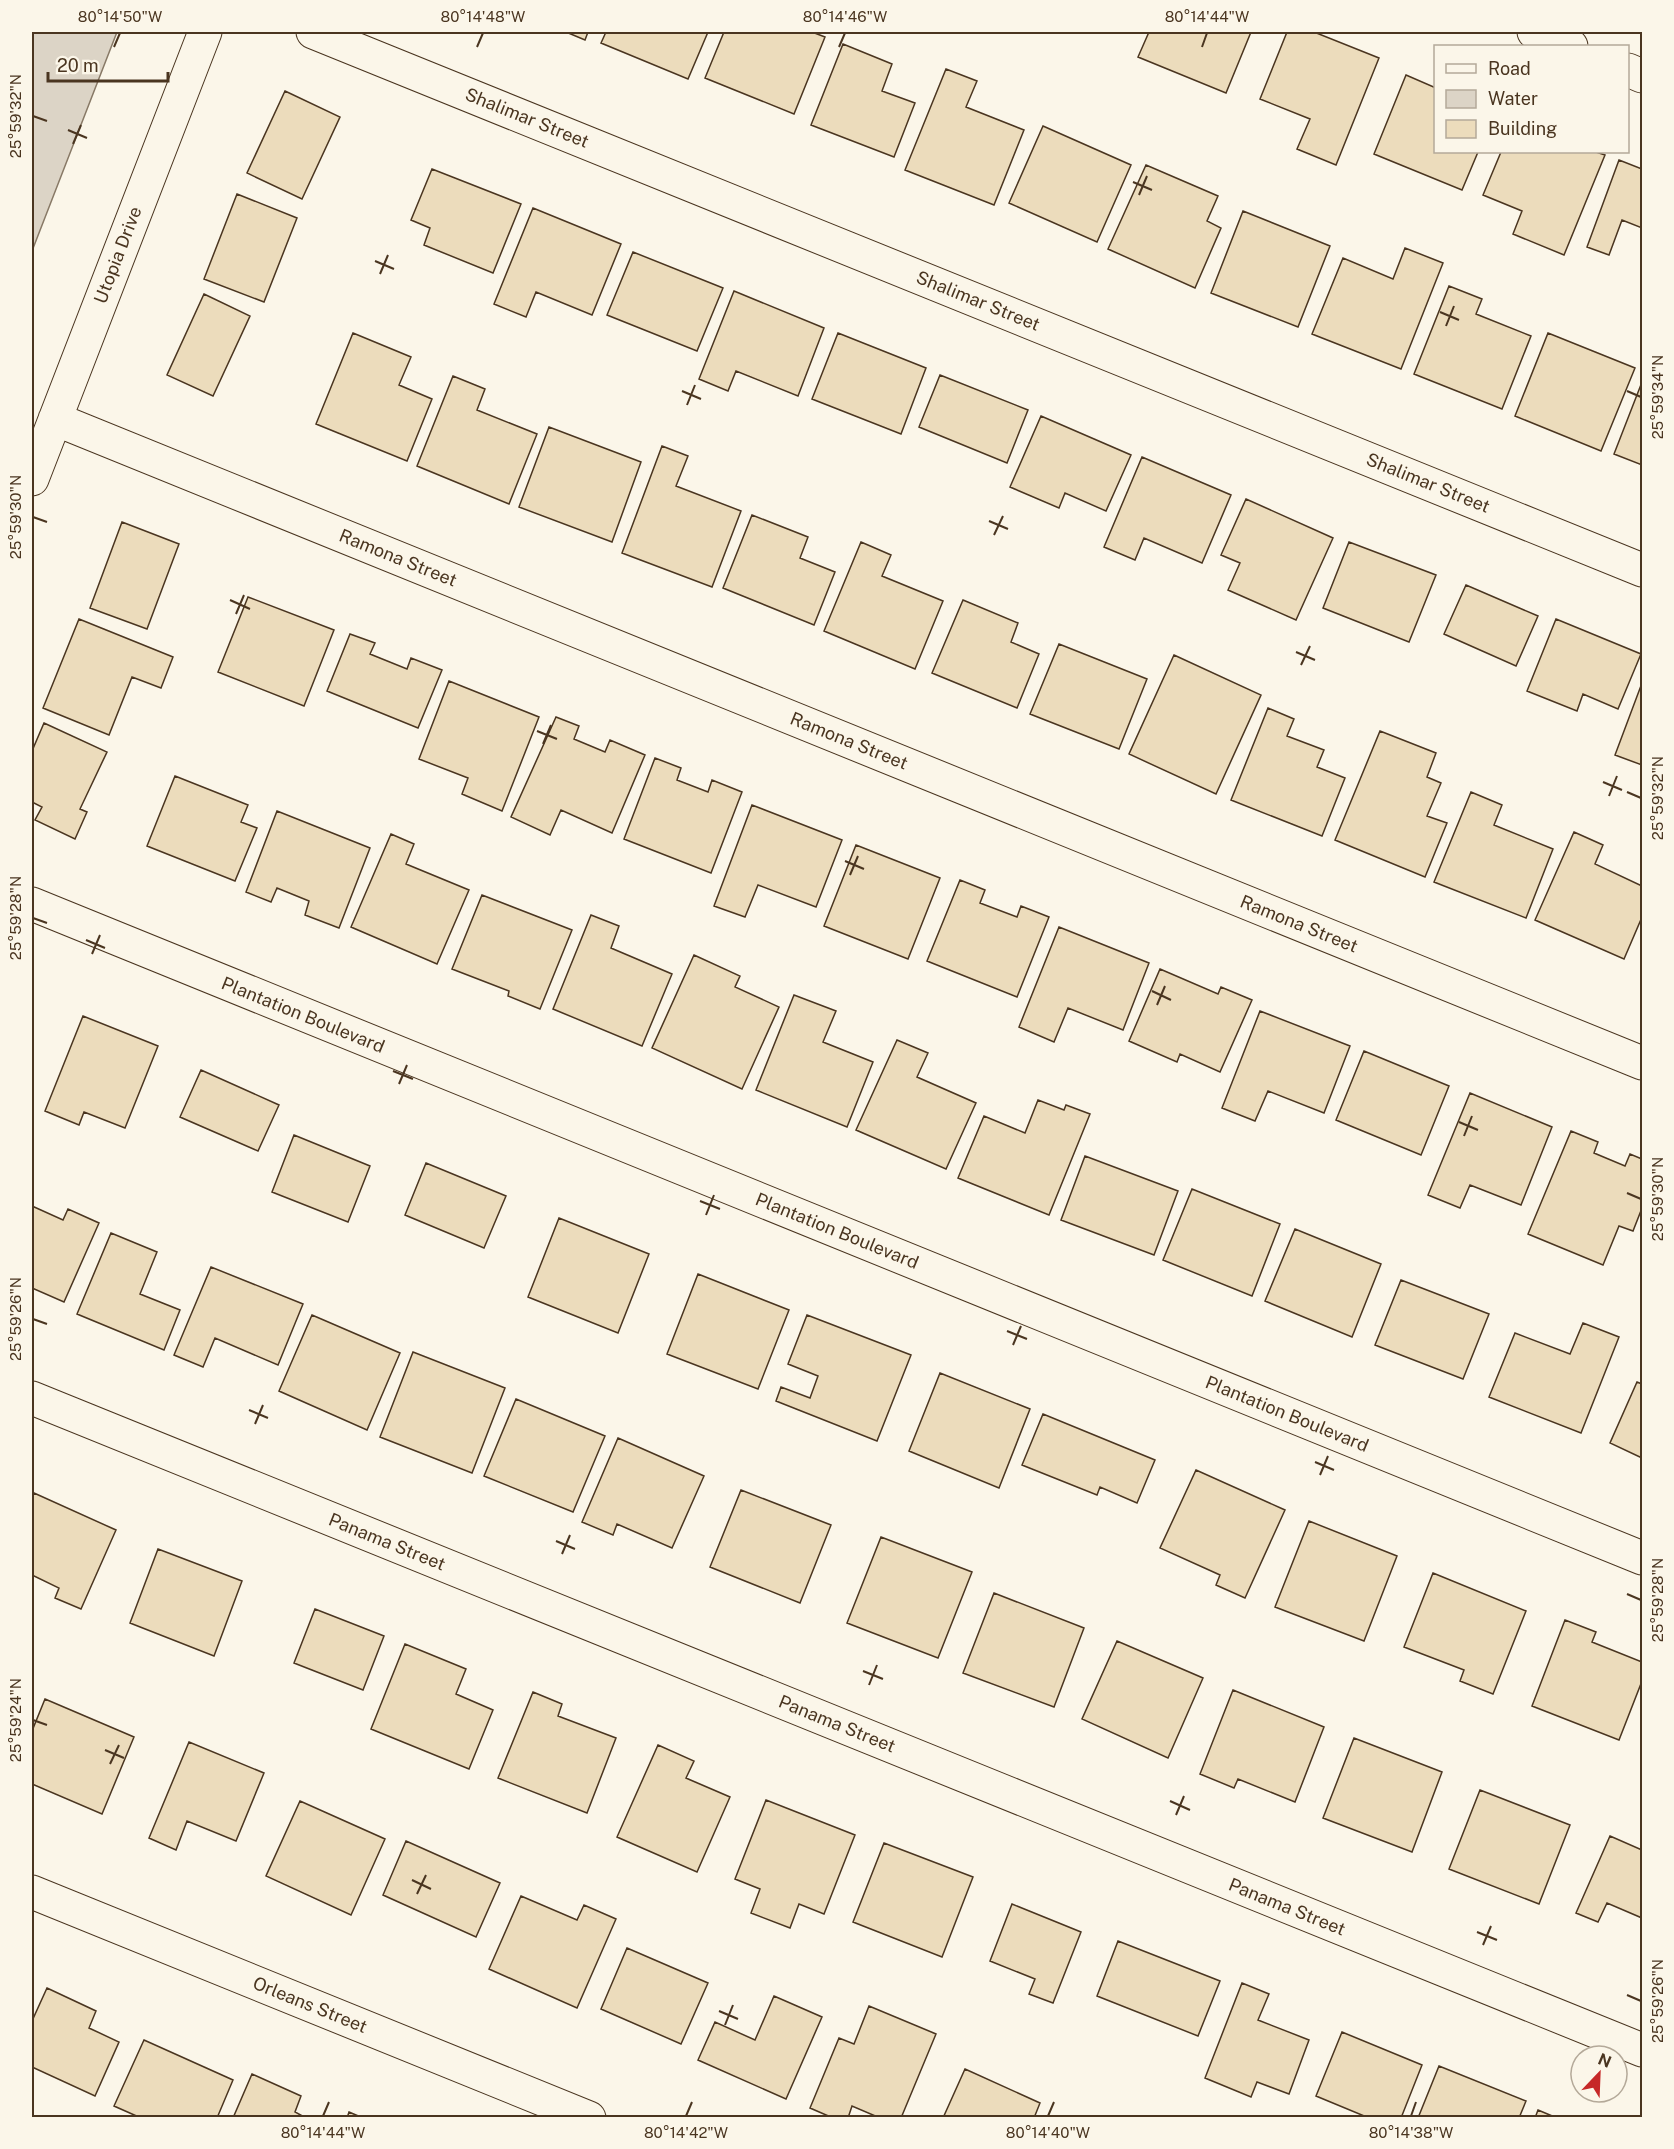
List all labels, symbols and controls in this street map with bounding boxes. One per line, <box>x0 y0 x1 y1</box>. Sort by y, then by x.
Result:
text: 80°14'50"W <box>78 8 162 25</box>
text: 80°14'48"W <box>441 8 525 25</box>
text: 80°14'46"W <box>803 8 887 25</box>
text: 80°14'44"W <box>1165 8 1249 25</box>
scale bar <box>48 45 168 83</box>
legend <box>1434 45 1629 153</box>
text: 20 m <box>57 55 99 76</box>
text: Road <box>1488 58 1531 79</box>
text: 25°59'32"N <box>7 74 24 158</box>
street label: Shalimar Street <box>462 83 592 152</box>
text: Water <box>1488 88 1538 109</box>
text: Building <box>1488 118 1557 139</box>
street label: Utopia Drive <box>89 203 146 306</box>
street label: Shalimar Street <box>913 266 1043 335</box>
text: 25°59'34"N <box>1649 355 1666 439</box>
street label: Shalimar Street <box>1363 448 1493 517</box>
text: 25°59'30"N <box>7 475 24 559</box>
street label: Ramona Street <box>336 524 460 591</box>
street label: Ramona Street <box>787 707 911 774</box>
text: 25°59'32"N <box>1649 756 1666 840</box>
text: 25°59'28"N <box>7 876 24 960</box>
street label: Ramona Street <box>1237 890 1361 957</box>
street label: Plantation Boulevard <box>219 972 388 1057</box>
text: 25°59'30"N <box>1649 1157 1666 1241</box>
street label: Plantation Boulevard <box>753 1188 922 1273</box>
text: 25°59'26"N <box>7 1277 24 1361</box>
street label: Plantation Boulevard <box>1203 1371 1372 1456</box>
street label: Panama Street <box>326 1509 449 1574</box>
text: 25°59'28"N <box>1649 1558 1666 1642</box>
text: 25°59'24"N <box>7 1678 24 1762</box>
street label: Panama Street <box>776 1691 899 1756</box>
street label: Panama Street <box>1226 1874 1349 1939</box>
text: 25°59'26"N <box>1649 1959 1666 2043</box>
street label: Orleans Street <box>250 1972 370 2037</box>
north arrow <box>1569 2044 1629 2104</box>
text: N <box>1595 2049 1614 2072</box>
text: 80°14'44"W <box>281 2124 365 2141</box>
text: 80°14'42"W <box>644 2124 728 2141</box>
text: 80°14'40"W <box>1006 2124 1090 2141</box>
text: 80°14'38"W <box>1369 2124 1453 2141</box>

